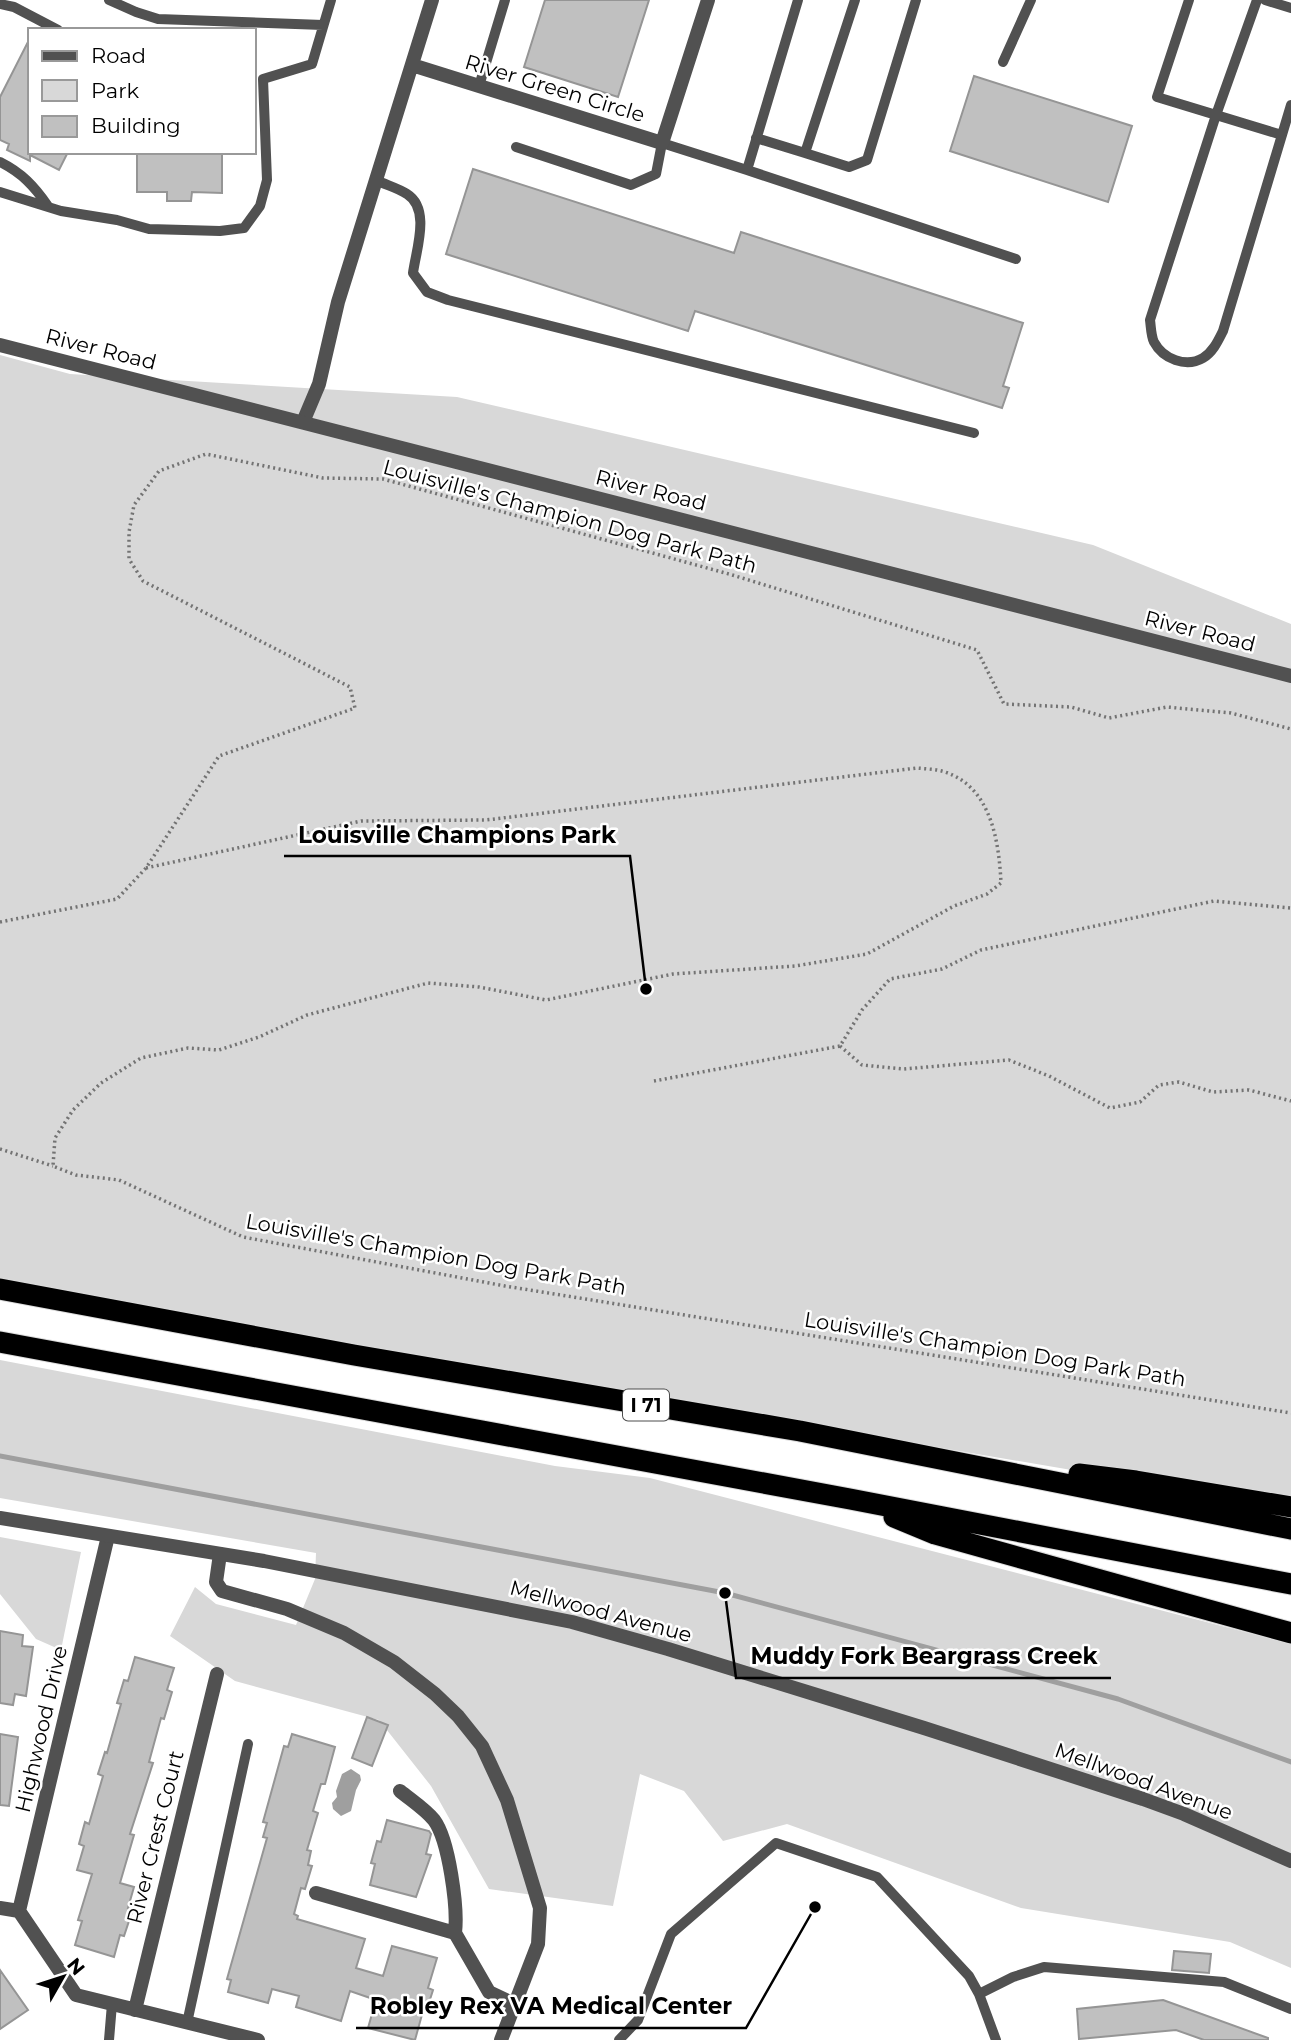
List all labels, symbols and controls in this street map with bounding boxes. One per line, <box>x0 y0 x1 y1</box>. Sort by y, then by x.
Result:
legend <box>28 28 256 154</box>
text: Road <box>91 43 146 68</box>
street label: River Green Circle <box>462 49 648 127</box>
text: Park <box>91 78 139 103</box>
text: Building <box>91 113 181 138</box>
street label: River Road <box>43 323 159 375</box>
street label: Louisville's Champion Dog Park Path <box>380 454 760 578</box>
street label: River Road <box>593 464 709 516</box>
street label: River Road <box>1142 605 1258 657</box>
callout: Louisville Champions Park <box>284 812 630 856</box>
text: Louisville Champions Park <box>298 821 617 849</box>
street label: Louisville's Champion Dog Park Path <box>244 1208 628 1300</box>
street label: Louisville's Champion Dog Park Path <box>802 1306 1188 1392</box>
road number: I 71 <box>623 1390 669 1420</box>
street label: Mellwood Avenue <box>507 1575 695 1647</box>
callout: Muddy Fork Beargrass Creek <box>736 1634 1111 1678</box>
text: Muddy Fork Beargrass Creek <box>750 1642 1098 1670</box>
street label: Highwood Drive <box>10 1643 72 1815</box>
street label: Mellwood Avenue <box>1052 1737 1236 1825</box>
street label: River Crest Court <box>121 1748 189 1926</box>
north arrow <box>28 1942 98 2012</box>
text: N <box>62 1953 90 1980</box>
callout: Robley Rex VA Medical Center <box>356 1984 746 2028</box>
text: Robley Rex VA Medical Center <box>370 1992 732 2020</box>

